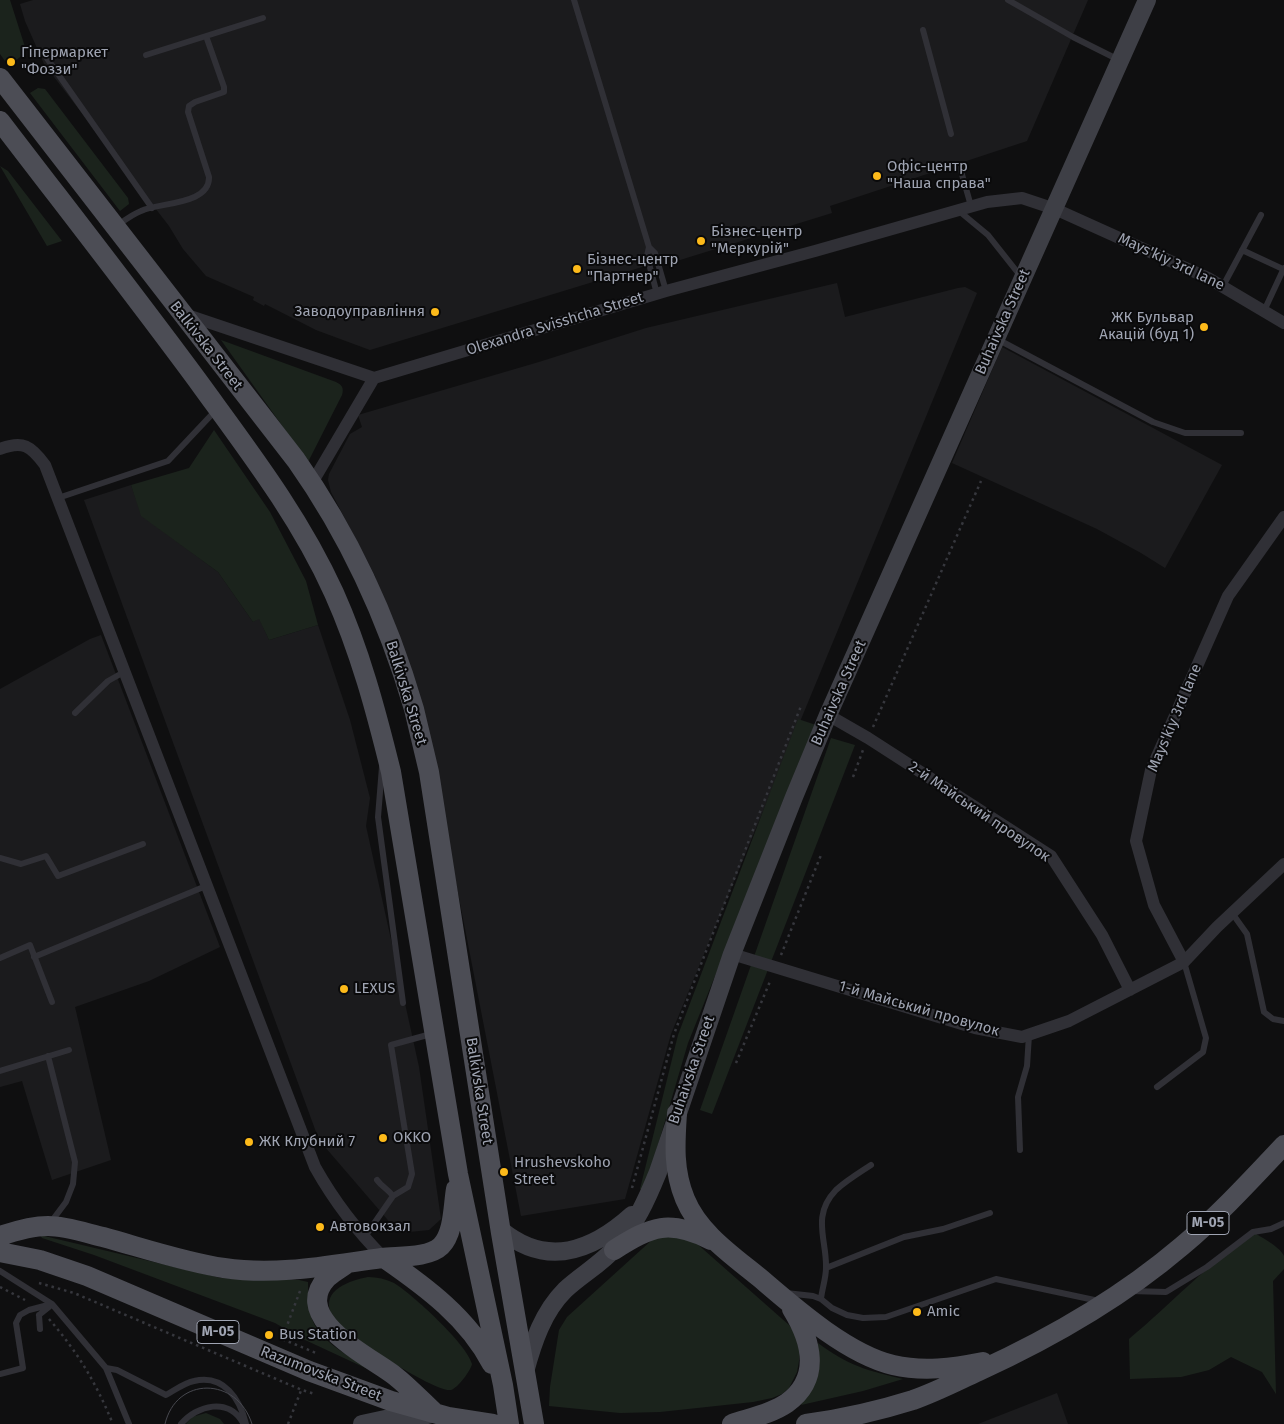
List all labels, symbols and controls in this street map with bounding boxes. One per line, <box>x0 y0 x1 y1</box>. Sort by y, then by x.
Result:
place label: Гіпермаркет "Фоззи" <box>21 44 108 79</box>
marker: Гіпермаркет "Фоззи" <box>5 56 17 68</box>
place label: Офіс-центр "Наша справа" <box>887 158 991 193</box>
marker: Офіс-центр "Наша справа" <box>871 170 883 182</box>
place label: Бізнес-центр "Меркурій" <box>711 223 802 258</box>
street label: Mays'kiy 3rd lane <box>1115 229 1227 295</box>
marker: Бізнес-центр "Меркурій" <box>695 235 707 247</box>
place label: Бізнес-центр "Партнер" <box>587 251 678 286</box>
marker: Бізнес-центр "Партнер" <box>571 263 583 275</box>
street label: Buhaivska Street <box>972 266 1034 378</box>
street label: Olexandra Svisshcha Street <box>464 288 646 360</box>
street label: Balkivska Street <box>166 298 246 394</box>
place label: Заводоуправління <box>295 303 425 321</box>
marker: Заводоуправління <box>429 306 441 318</box>
place label: ЖК Бульвар Акацій (буд 1) <box>1099 309 1194 344</box>
marker: ЖК Бульвар Акацій (буд 1) <box>1198 321 1210 333</box>
street label: Buhaivska Street <box>808 637 870 749</box>
street label: Balkivska Street <box>382 639 430 747</box>
street label: Mays'kiy 3rd lane <box>1144 661 1206 775</box>
street label: 2-й Майський провулок <box>905 758 1053 866</box>
street label: 1-й Майський провулок <box>837 977 1001 1041</box>
place label: LEXUS <box>354 980 395 998</box>
marker: LEXUS <box>338 983 350 995</box>
street label: Buhaivska Street <box>665 1013 719 1127</box>
street label: Balkivska Street <box>462 1036 496 1146</box>
place label: OKKO <box>393 1129 431 1147</box>
marker: OKKO <box>377 1132 389 1144</box>
place label: ЖК Клубний 7 <box>259 1133 355 1151</box>
marker: ЖК Клубний 7 <box>243 1136 255 1148</box>
place label: Hrushevskoho Street <box>514 1154 611 1189</box>
marker: Hrushevskoho Street <box>498 1166 510 1178</box>
road number: М-05 <box>1187 1212 1229 1234</box>
place label: Автовокзал <box>330 1218 411 1236</box>
marker: Автовокзал <box>314 1221 326 1233</box>
place label: Amic <box>927 1303 960 1321</box>
marker: Amic <box>911 1306 923 1318</box>
road number: М-05 <box>197 1320 239 1344</box>
place label: Bus Station <box>279 1326 357 1344</box>
marker: Bus Station <box>263 1329 275 1341</box>
street label: Razumovska Street <box>258 1343 384 1405</box>

